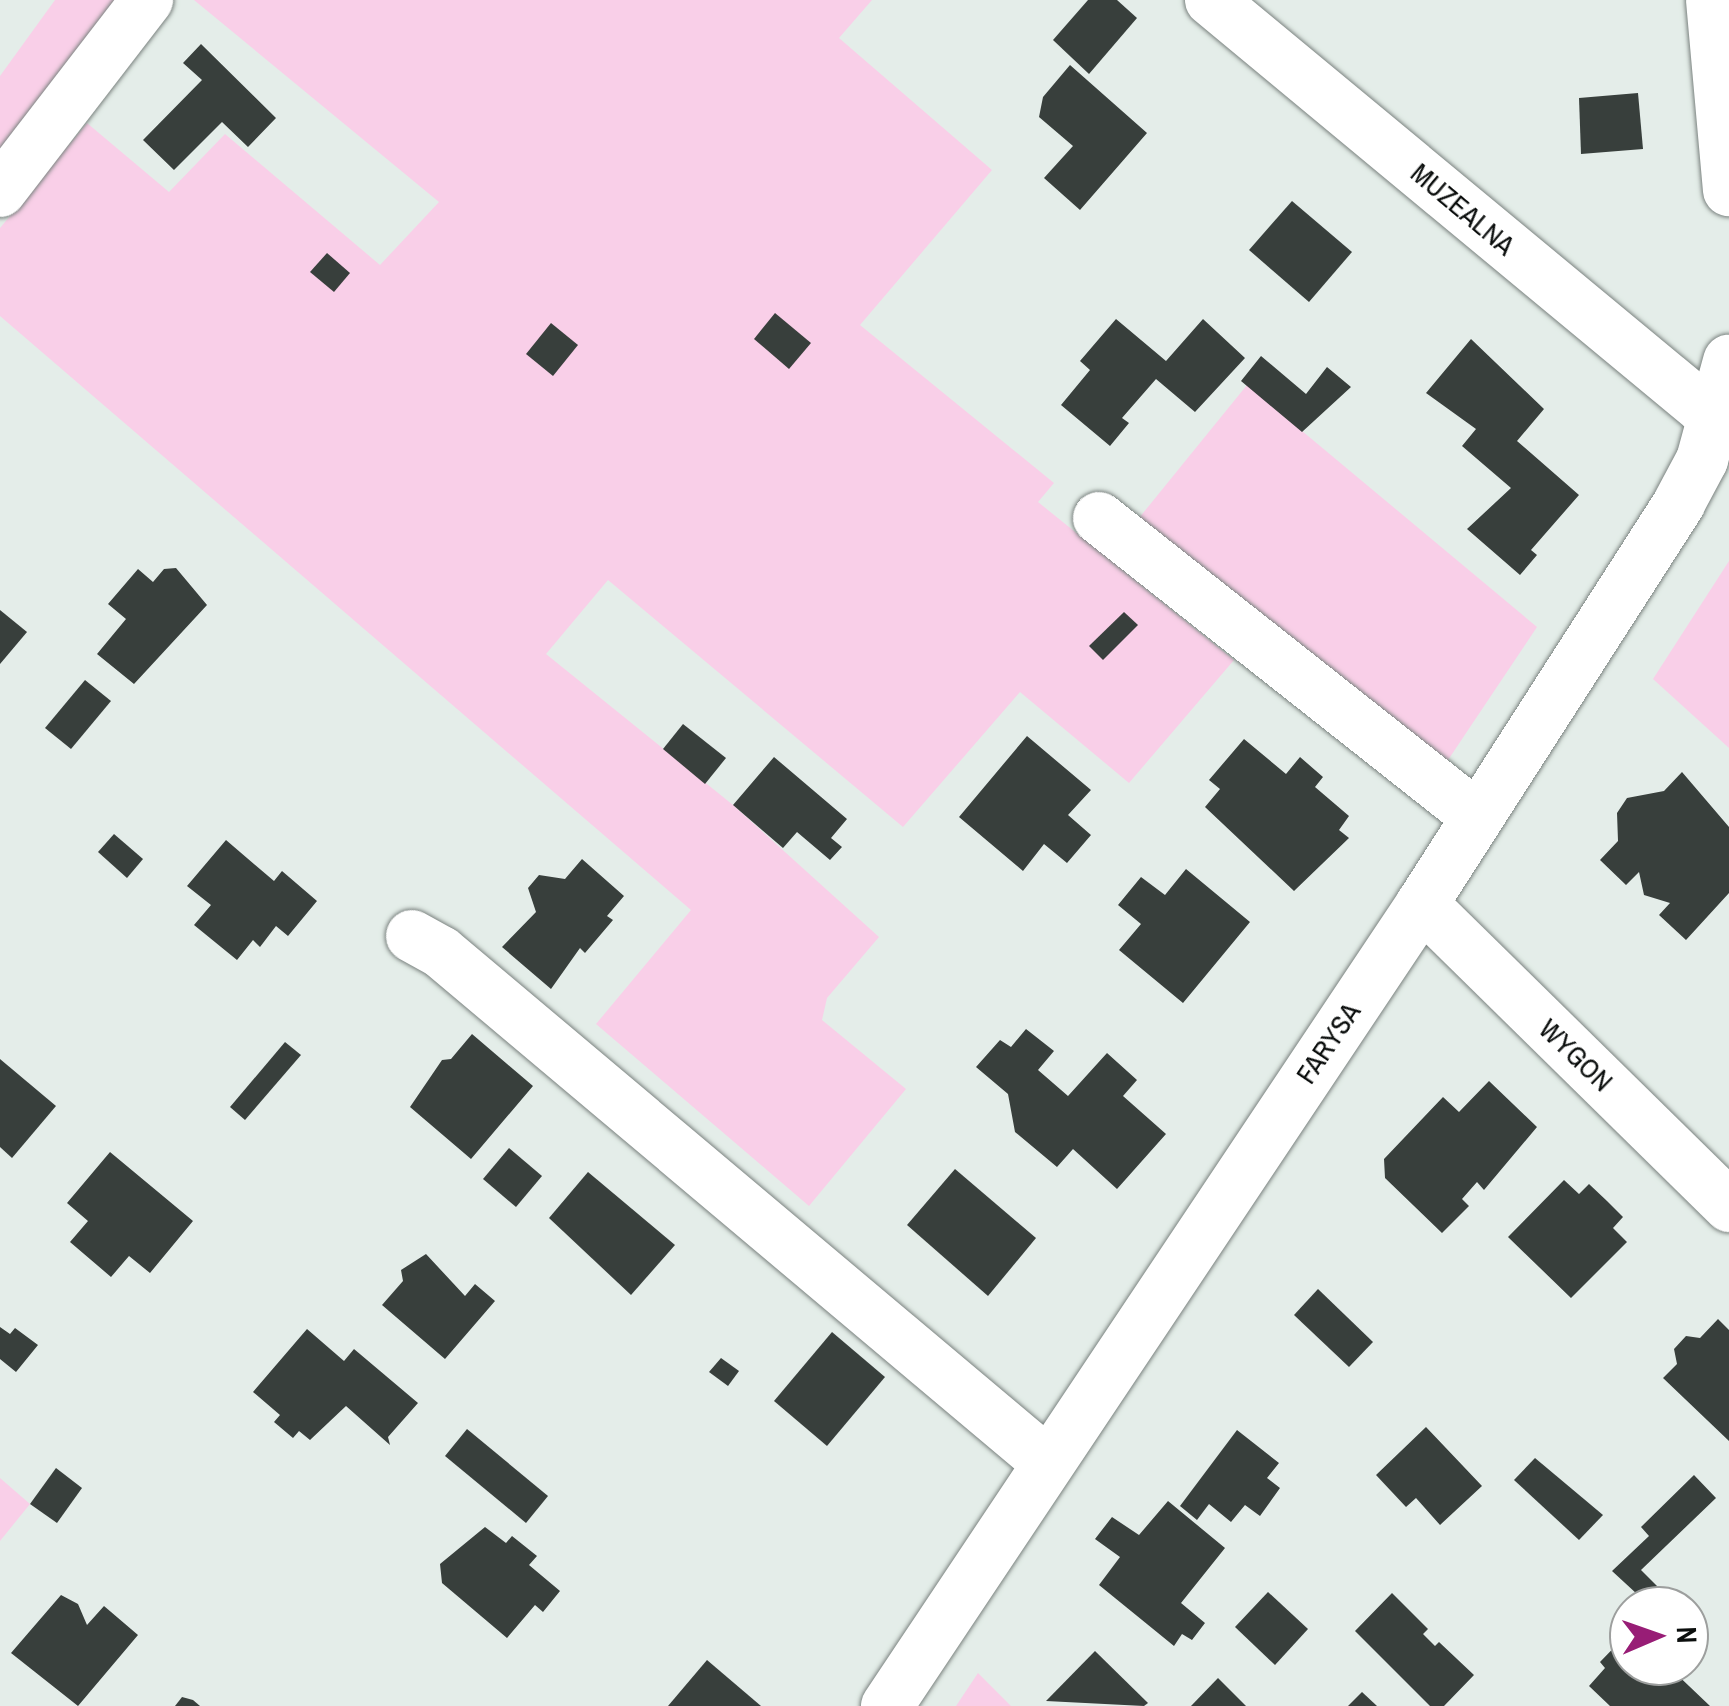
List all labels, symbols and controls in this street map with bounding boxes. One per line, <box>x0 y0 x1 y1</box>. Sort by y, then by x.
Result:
street label: MUZEALNA <box>1404 156 1522 262</box>
street label: FARYSA <box>1289 996 1367 1090</box>
street label: WYGON <box>1532 1012 1620 1098</box>
north arrow <box>1609 1586 1709 1686</box>
text: N <box>1668 1626 1706 1644</box>

